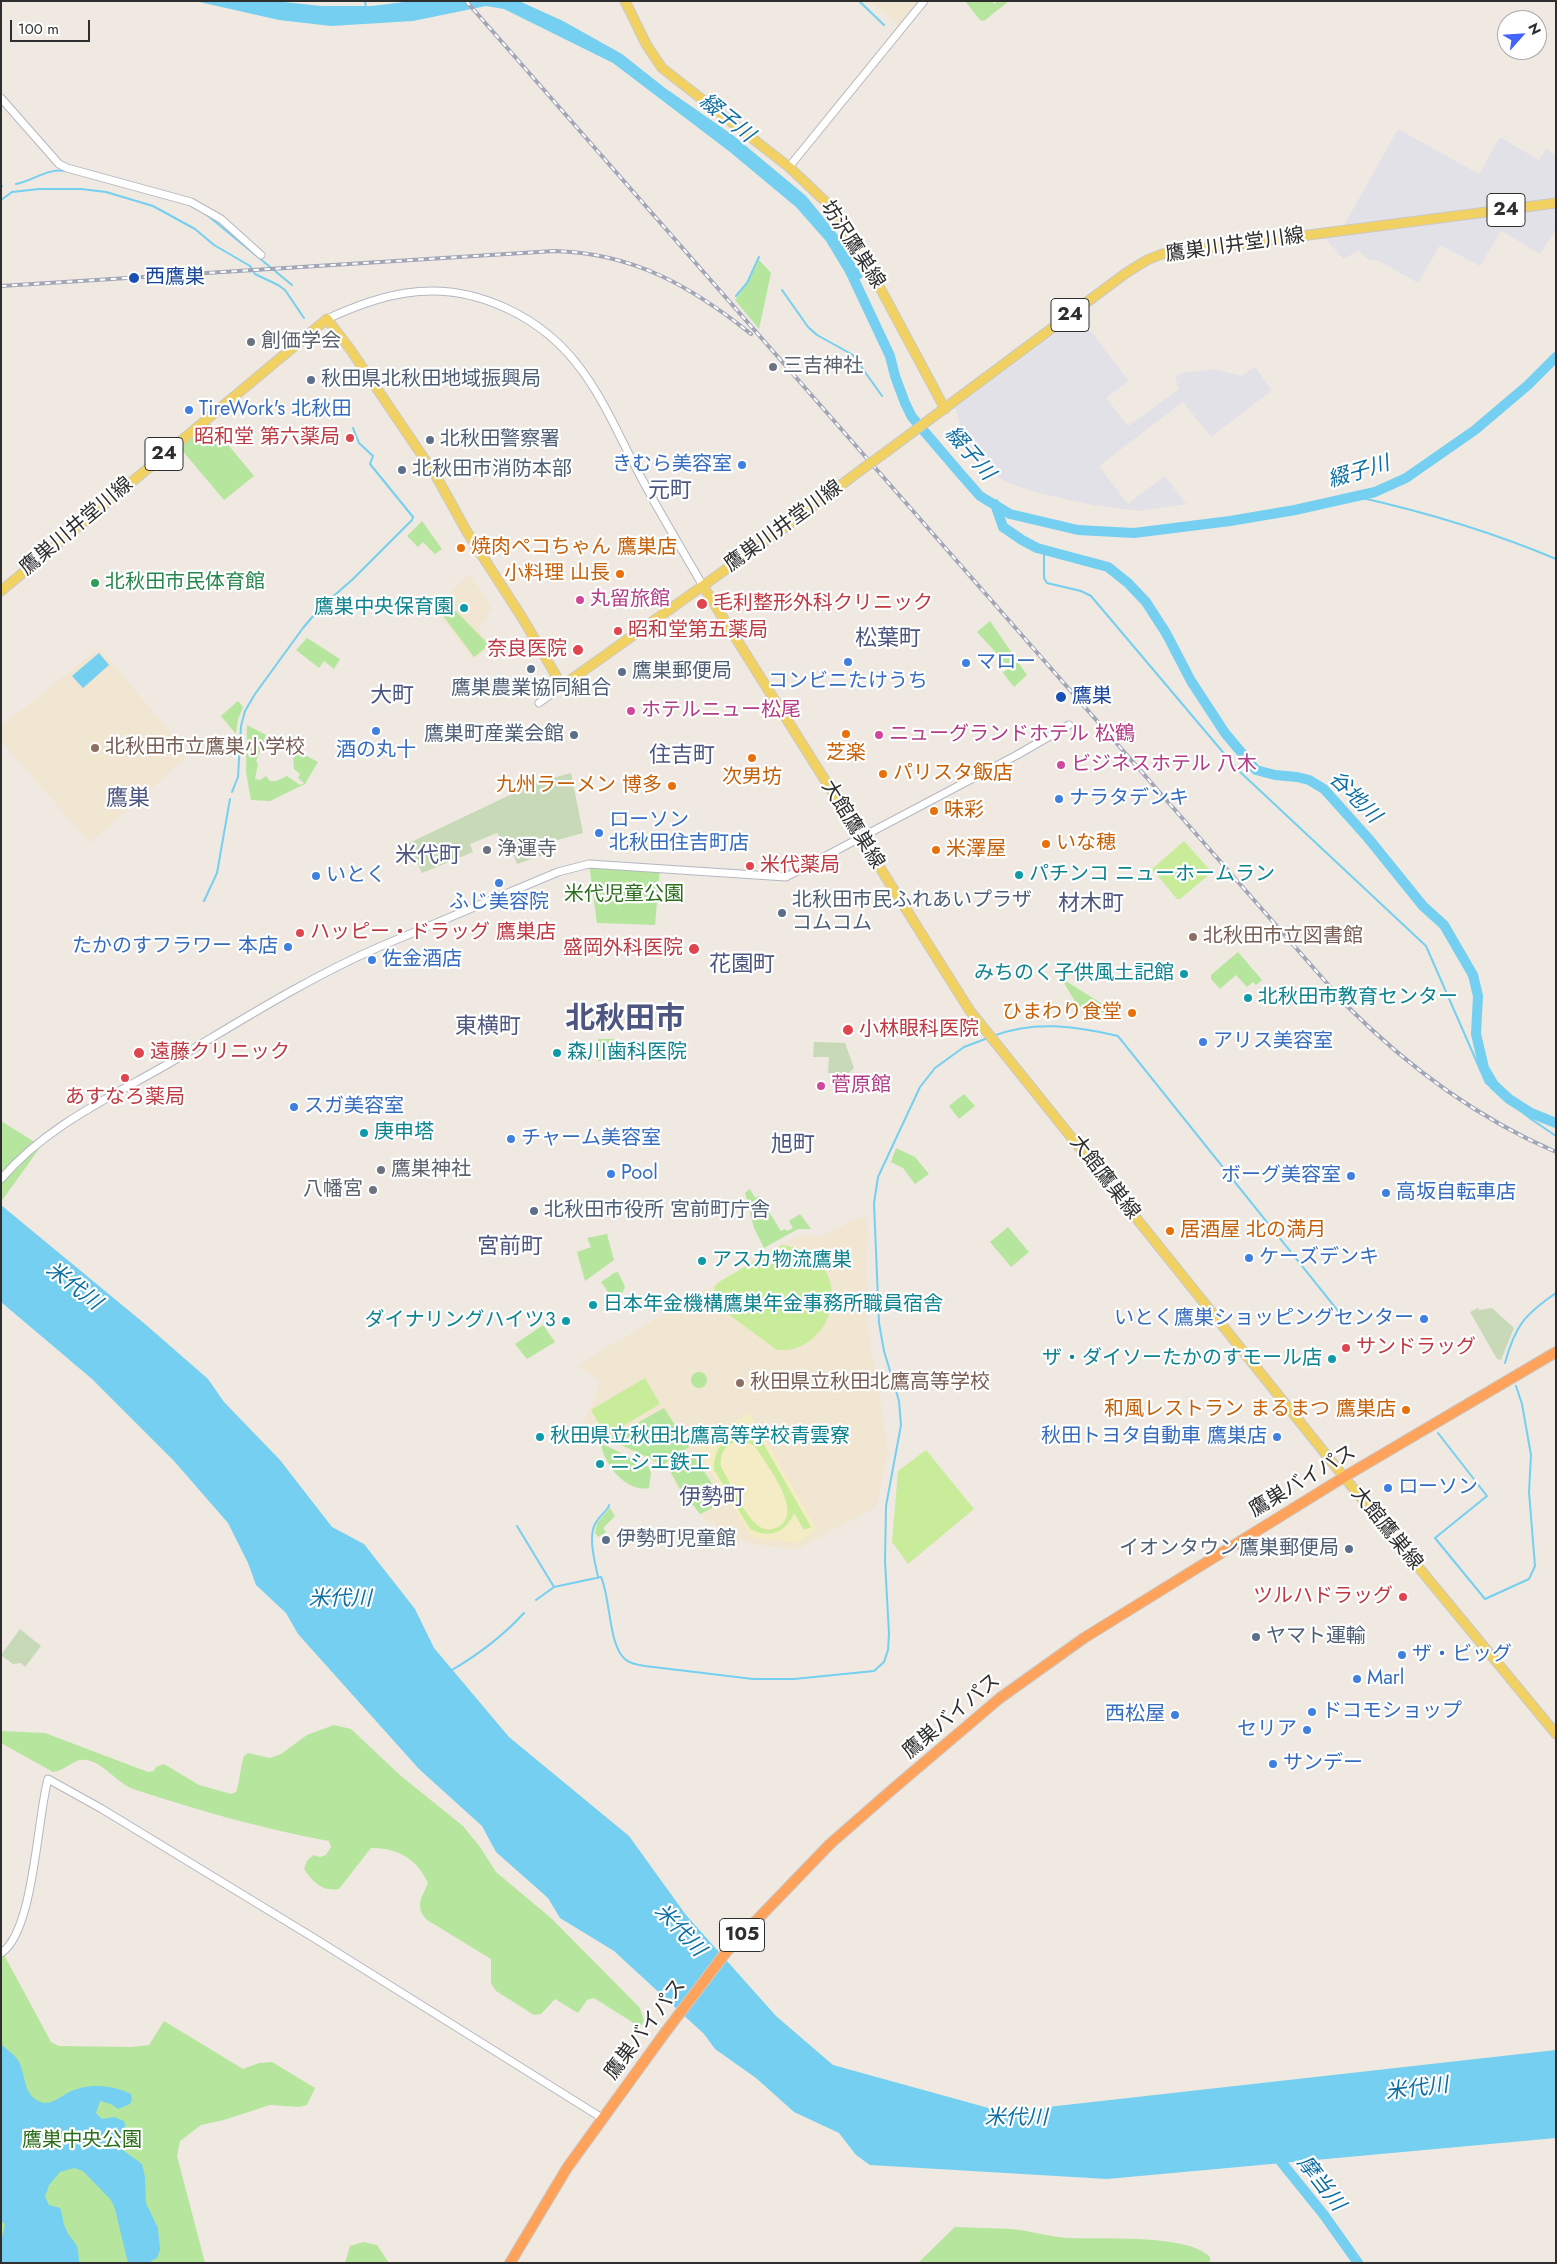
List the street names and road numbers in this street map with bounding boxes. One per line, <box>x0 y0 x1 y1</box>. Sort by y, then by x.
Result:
road number: 24 <box>1487 194 1525 226</box>
street label: 坊沢鷹巣線 <box>815 197 889 293</box>
street label: 鷹巣川井堂川線 <box>1164 224 1306 268</box>
road number: 24 <box>1051 298 1089 332</box>
road number: 24 <box>145 438 183 470</box>
street label: 鷹巣川井堂川線 <box>16 473 138 581</box>
street label: 鷹巣川井堂川線 <box>720 476 848 578</box>
street label: 大館鷹巣線 <box>815 776 889 874</box>
street label: 大館鷹巣線 <box>1064 1131 1144 1225</box>
street label: 鷹巣バイパス <box>1245 1441 1361 1523</box>
street label: 大館鷹巣線 <box>1345 1483 1427 1575</box>
street label: 鷹巣バイパス <box>898 1669 1006 1765</box>
road number: 105 <box>720 1918 764 1952</box>
street label: 鷹巣バイパス <box>600 1975 692 2085</box>

